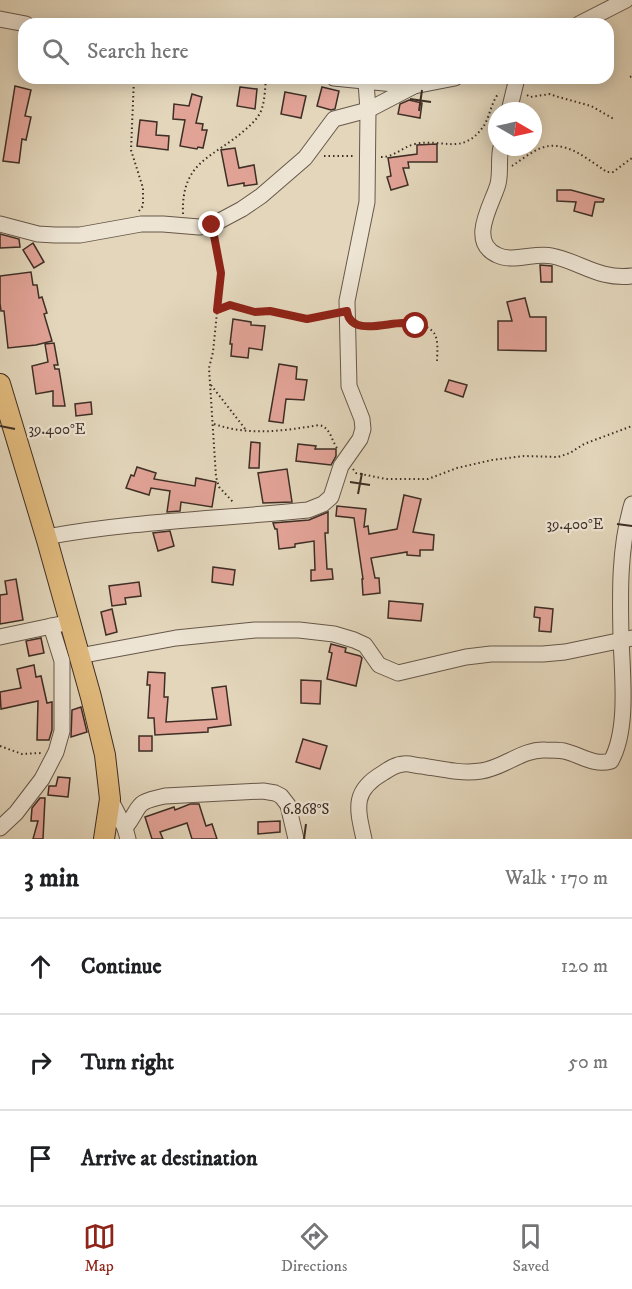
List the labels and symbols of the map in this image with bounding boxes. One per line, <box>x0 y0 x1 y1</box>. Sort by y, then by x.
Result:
north arrow <box>488 102 542 156</box>
route end <box>198 211 224 237</box>
route start <box>402 312 428 338</box>
text: 39.400°E <box>29 420 86 439</box>
text: 39.400°E <box>547 515 604 534</box>
text: 6.868°S <box>283 800 330 819</box>

